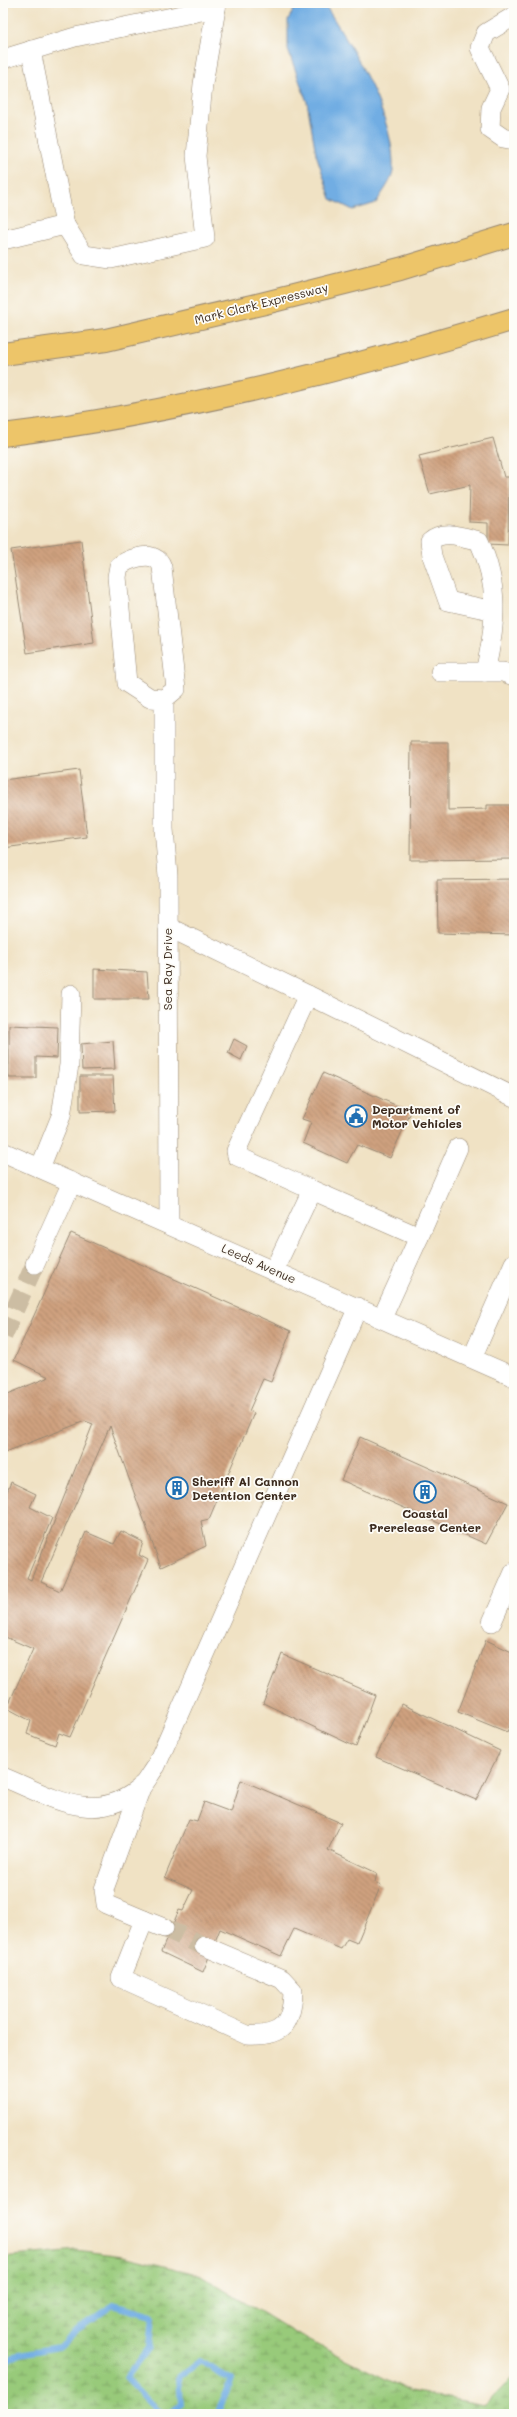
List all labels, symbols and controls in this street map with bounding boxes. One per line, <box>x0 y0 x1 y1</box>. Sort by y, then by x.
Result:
street label: Mark Clark Expressway <box>193 279 329 327</box>
street label: Sea Ray Drive <box>159 928 175 1010</box>
place label: Department of Motor Vehicles <box>372 1101 462 1131</box>
public building icon: Department of Motor Vehicles <box>343 1103 369 1129</box>
street label: Leeds Avenue <box>219 1239 299 1287</box>
place label: Sheriff Al Cannon Detention Center <box>192 1473 299 1503</box>
building icon: Sheriff Al Cannon Detention Center <box>164 1475 190 1501</box>
building icon: Coastal Prerelease Center <box>412 1479 438 1505</box>
place label: Coastal Prerelease Center <box>369 1505 481 1535</box>

